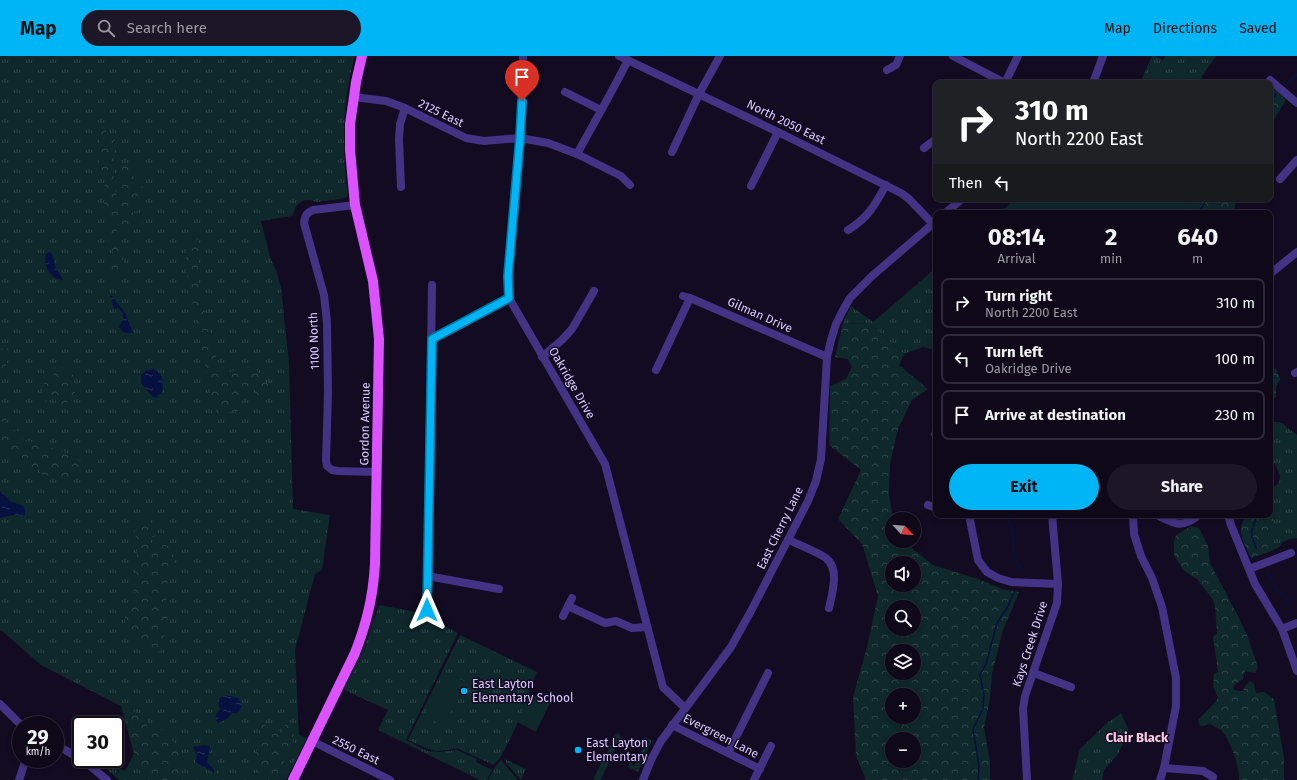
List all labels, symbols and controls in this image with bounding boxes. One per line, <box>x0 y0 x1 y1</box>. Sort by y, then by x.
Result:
search box <box>81 10 361 46</box>
text: Map <box>20 17 57 40</box>
icon: search <box>95 17 117 39</box>
text: Search here <box>127 19 207 37</box>
text: Map <box>1104 20 1131 37</box>
text: Directions <box>1153 20 1217 37</box>
text: Saved <box>1239 20 1277 37</box>
pin <box>505 60 539 101</box>
icon: arrive <box>511 66 533 88</box>
text: 310 m <box>1015 94 1089 127</box>
street label: 2125 East <box>416 96 467 130</box>
icon: right <box>949 96 1001 148</box>
street label: North 2050 East <box>744 97 828 147</box>
text: North 2200 East <box>1015 128 1143 150</box>
icon: left <box>991 172 1013 194</box>
text: Then <box>949 174 983 192</box>
text: 08:14 <box>988 223 1045 251</box>
text: 2 <box>1105 223 1117 251</box>
text: 640 <box>1177 223 1218 251</box>
text: Arrival <box>997 251 1036 266</box>
text: min <box>1100 251 1122 266</box>
text: m <box>1192 251 1203 266</box>
text: Turn right <box>985 287 1052 305</box>
icon: right <box>951 292 973 314</box>
street label: Gilman Drive <box>725 294 795 336</box>
text: 310 m <box>1216 294 1255 312</box>
text: North 2200 East <box>985 305 1078 320</box>
street label: 1100 North <box>306 312 322 370</box>
text: Turn left <box>985 343 1043 361</box>
street label: Oakridge Drive <box>546 345 598 421</box>
icon: left <box>951 348 973 370</box>
text: 100 m <box>1215 350 1255 368</box>
text: Oakridge Drive <box>985 361 1072 376</box>
street label: Gordon Avenue <box>357 382 373 466</box>
icon: arrive <box>951 404 973 426</box>
text: Arrive at destination <box>985 406 1126 424</box>
text: 230 m <box>1215 406 1255 424</box>
button: Exit <box>949 464 1099 510</box>
button: Share <box>1107 464 1257 510</box>
street label: East Cherry Lane <box>754 484 806 572</box>
north arrow <box>885 512 921 548</box>
map controls <box>885 512 921 768</box>
button: sound <box>885 556 921 592</box>
position arrow <box>406 589 448 631</box>
street label: Kays Creek Drive <box>1010 599 1050 689</box>
button: search <box>885 600 921 636</box>
button: layers <box>885 644 921 680</box>
place label: East Layton Elementary School <box>472 677 574 705</box>
marker: East Layton Elementary School <box>459 686 469 696</box>
button: + <box>885 688 921 724</box>
street label: Evergreen Lane <box>681 711 761 761</box>
speed limit sign: 30 <box>72 716 124 768</box>
text: 29 <box>27 725 49 749</box>
district label: Clair Black <box>1106 730 1169 745</box>
button: − <box>885 732 921 768</box>
street label: 2550 East <box>330 733 382 768</box>
place label: East Layton Elementary <box>586 736 648 764</box>
marker: East Layton Elementary <box>573 745 583 755</box>
text: km/h <box>26 746 50 758</box>

